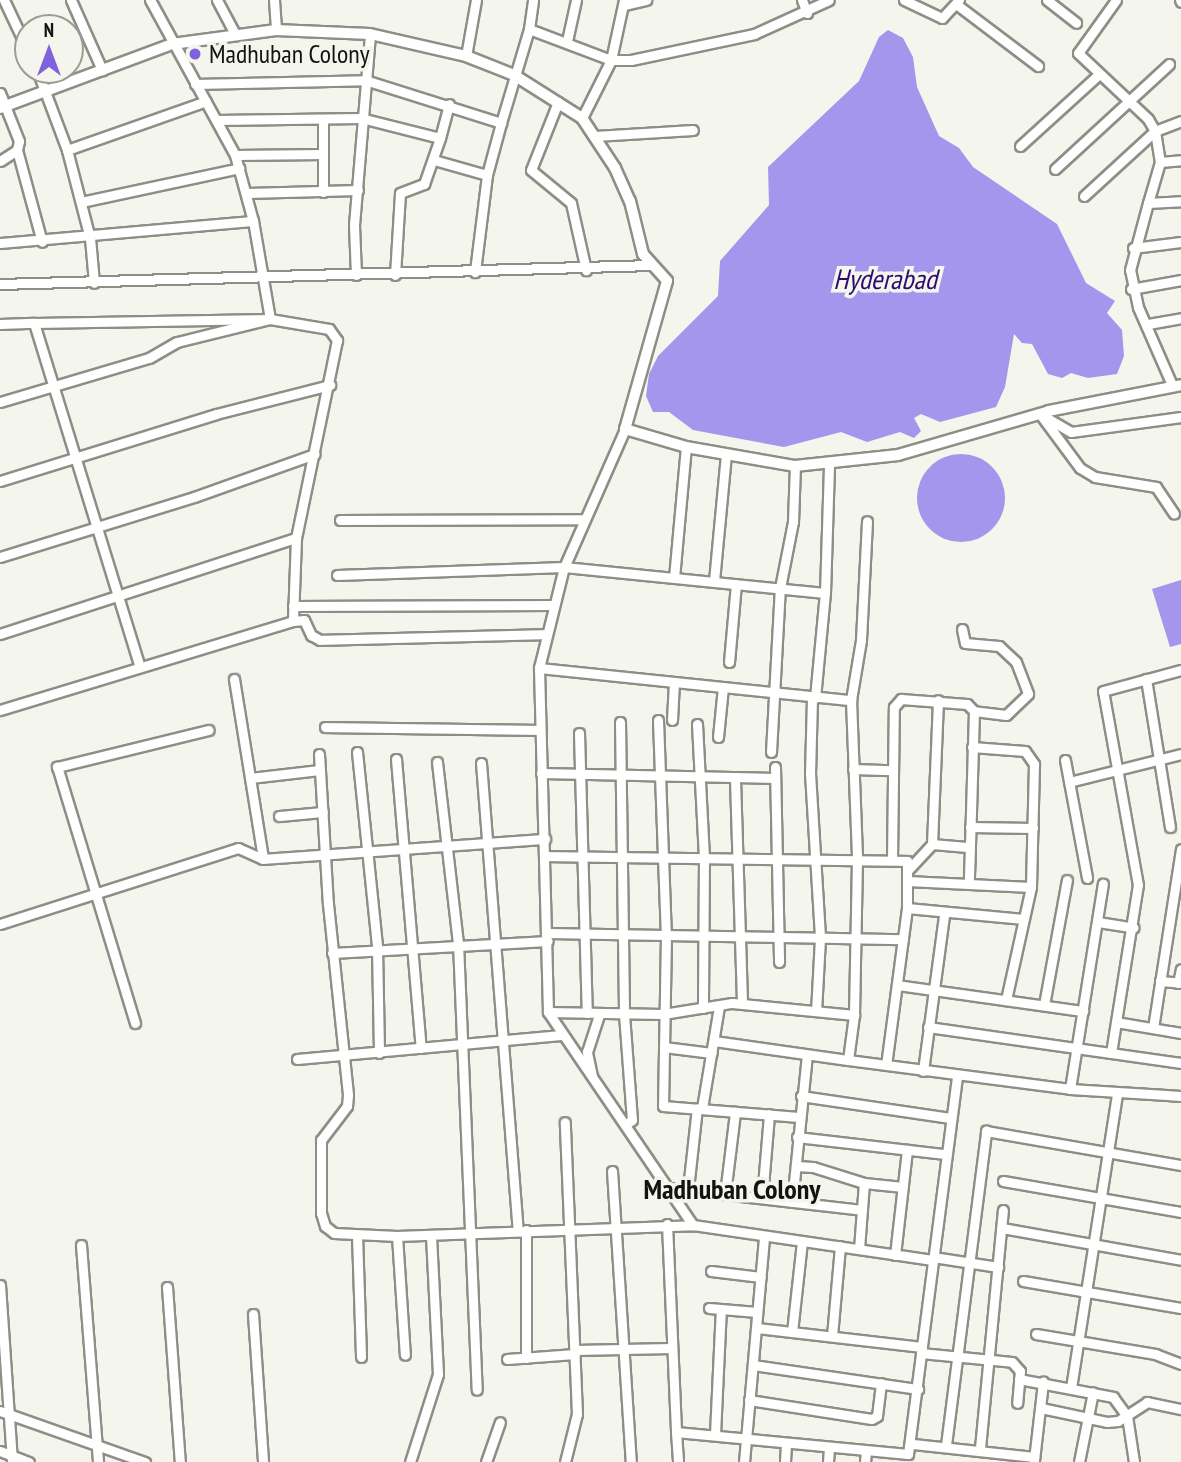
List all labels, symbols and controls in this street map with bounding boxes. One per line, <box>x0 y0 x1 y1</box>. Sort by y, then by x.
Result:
north arrow <box>14 14 84 84</box>
text: N <box>44 18 54 42</box>
place label: Madhuban Colony <box>209 38 369 70</box>
marker: Madhuban Colony <box>187 46 203 62</box>
water label: Hyderabad <box>833 262 937 296</box>
district label: Madhuban Colony <box>643 1172 821 1206</box>

